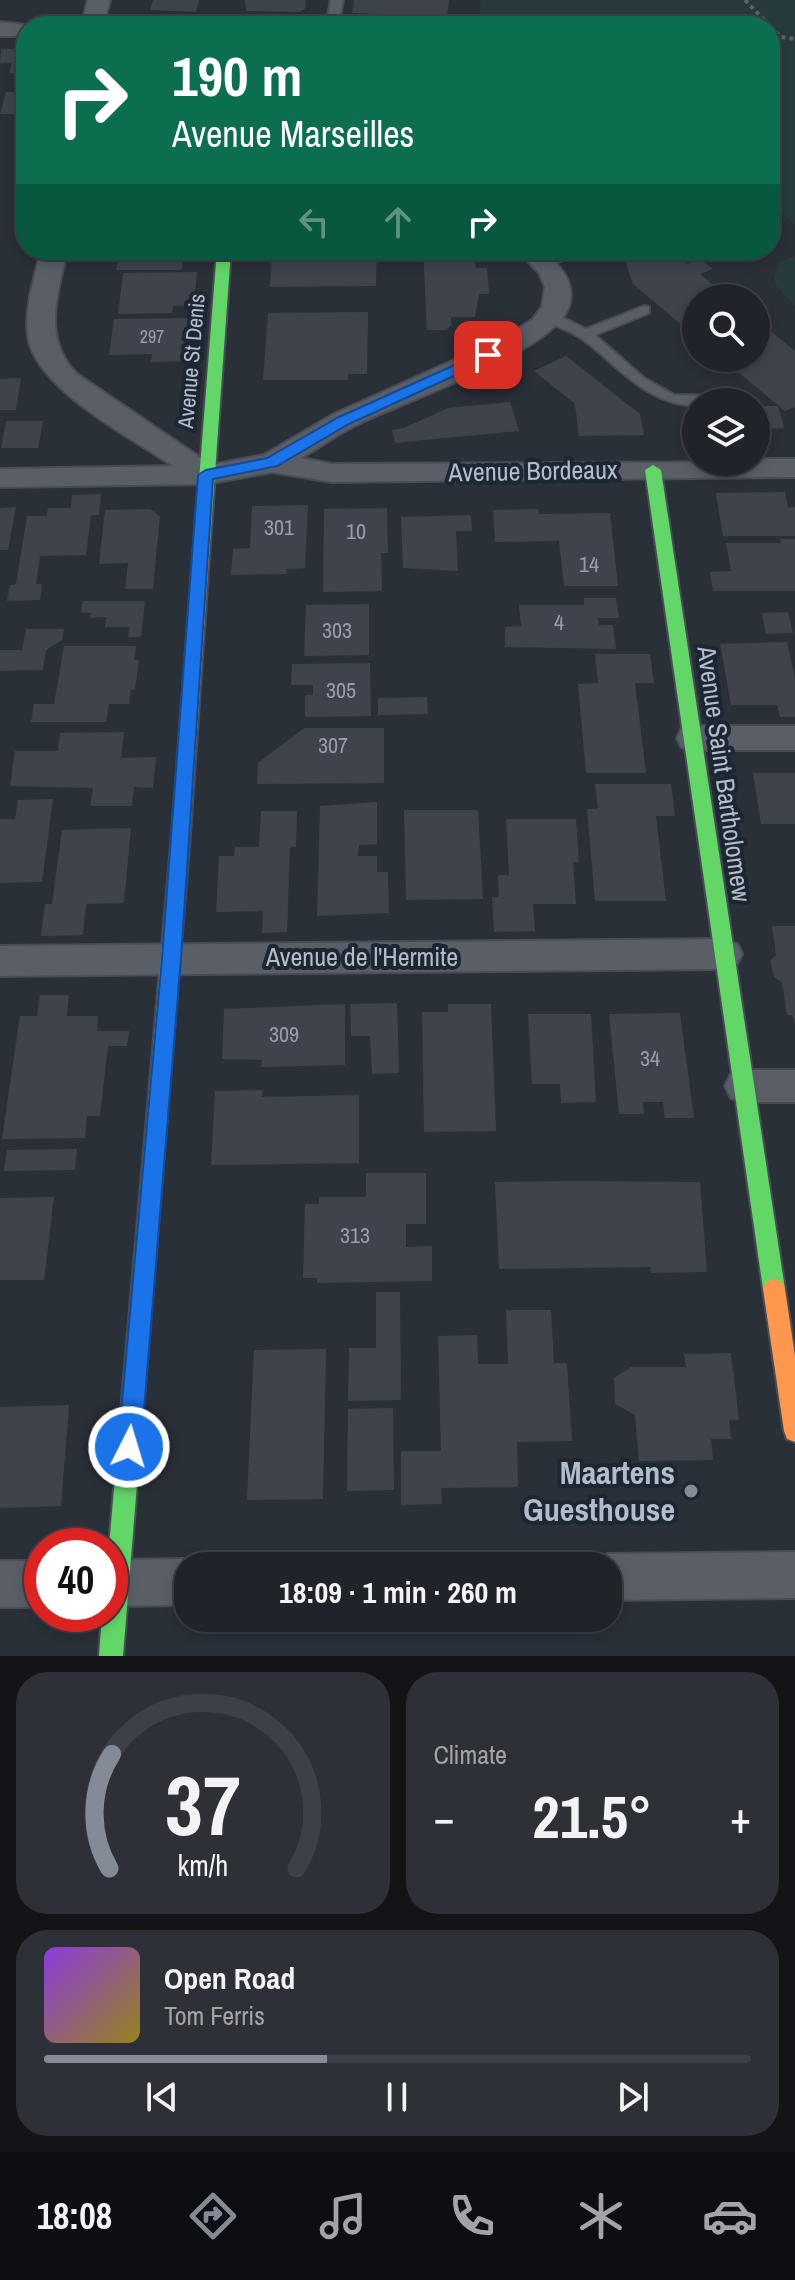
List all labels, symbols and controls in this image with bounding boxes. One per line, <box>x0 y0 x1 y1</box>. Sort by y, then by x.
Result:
text: 190 m <box>172 38 302 113</box>
icon: right <box>40 48 144 152</box>
text: Avenue Marseilles <box>172 110 414 158</box>
icon: left <box>292 200 336 244</box>
icon: ahead <box>376 200 420 244</box>
icon: right <box>460 200 504 244</box>
map controls <box>682 284 770 476</box>
button: search <box>682 284 770 372</box>
street label: Avenue St Denis <box>170 292 212 431</box>
pin <box>454 321 522 389</box>
house number: 297 <box>140 324 164 349</box>
icon: arrive <box>466 333 510 377</box>
button: layers <box>682 388 770 476</box>
street label: Avenue Bordeaux <box>447 452 618 489</box>
house number: 301 <box>264 512 294 542</box>
house number: 10 <box>346 516 366 546</box>
house number: 14 <box>579 549 599 579</box>
house number: 4 <box>554 607 564 637</box>
house number: 303 <box>322 615 352 645</box>
street label: Avenue Saint Bartholomew <box>689 643 760 905</box>
house number: 305 <box>326 675 356 705</box>
house number: 307 <box>318 730 348 760</box>
street label: Avenue de l'Hermite <box>265 939 458 974</box>
house number: 309 <box>269 1019 299 1049</box>
house number: 34 <box>640 1043 660 1073</box>
house number: 313 <box>340 1220 370 1250</box>
position arrow <box>87 1405 171 1489</box>
place label: Maartens Guesthouse <box>523 1451 675 1531</box>
marker: Maartens Guesthouse <box>682 1482 700 1500</box>
speed limit sign: 40 <box>24 1528 128 1632</box>
text: 18:09 · 1 min · 260 m <box>279 1572 517 1612</box>
text: Climate <box>434 1737 507 1772</box>
text: 37 <box>165 1749 241 1861</box>
text: 21.5° <box>532 1776 652 1857</box>
text: − <box>434 1787 455 1847</box>
text: + <box>730 1787 751 1847</box>
text: km/h <box>177 1846 228 1885</box>
text: Open Road <box>164 1958 295 1998</box>
text: Tom Ferris <box>164 1998 265 2033</box>
icon: previous <box>140 2075 184 2119</box>
icon: pause <box>375 2075 419 2119</box>
icon: next <box>611 2075 655 2119</box>
icon: directions <box>185 2188 241 2244</box>
icon: music <box>315 2188 371 2244</box>
icon: phone <box>444 2188 500 2244</box>
icon: climate <box>573 2188 629 2244</box>
icon: car <box>702 2188 758 2244</box>
text: 18:08 <box>37 2192 112 2240</box>

